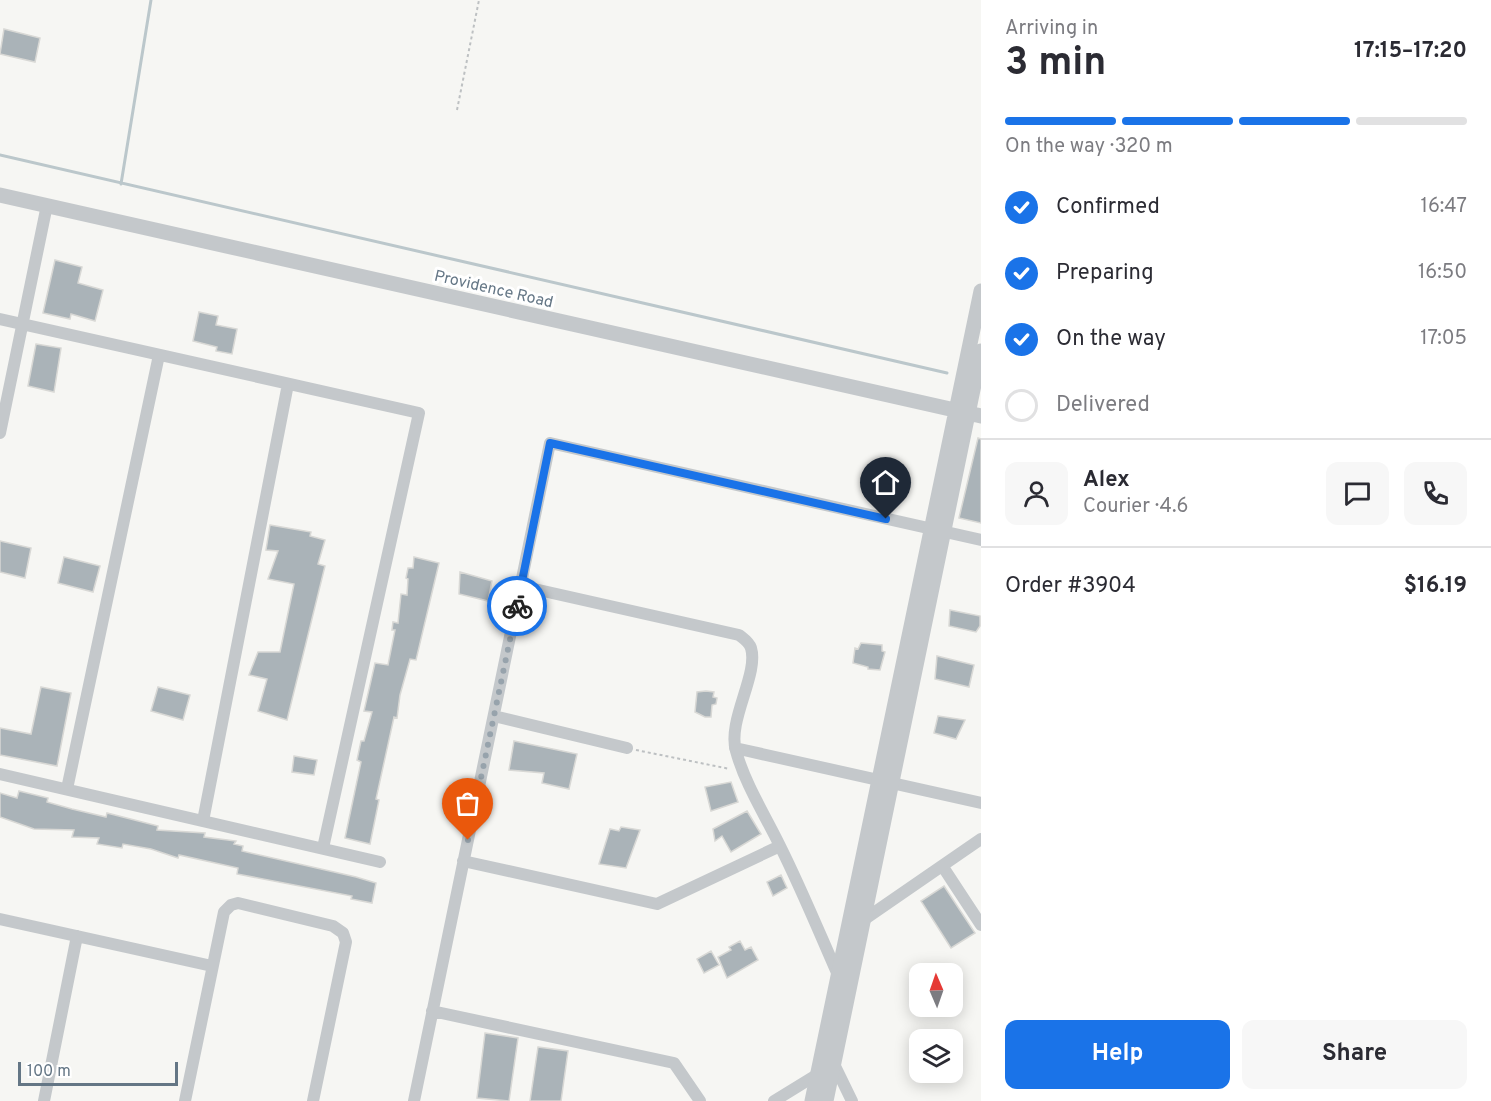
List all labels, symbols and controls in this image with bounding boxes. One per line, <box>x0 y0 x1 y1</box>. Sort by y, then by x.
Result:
text: Arriving in <box>1005 16 1098 42</box>
text: 17:15–17:20 <box>1354 38 1467 65</box>
text: 3 min <box>1005 40 1106 89</box>
text: On the way · 320 m <box>1005 134 1173 160</box>
icon: check <box>1005 191 1038 224</box>
text: Confirmed <box>1056 194 1160 221</box>
text: 16:47 <box>1420 194 1467 220</box>
icon: check <box>1005 257 1038 290</box>
text: Preparing <box>1056 260 1154 287</box>
text: 16:50 <box>1418 260 1467 286</box>
street label: Providence Road <box>432 267 555 313</box>
icon: check <box>1005 323 1038 356</box>
text: On the way <box>1056 326 1166 353</box>
text: 17:05 <box>1420 326 1467 352</box>
text: Delivered <box>1056 392 1150 419</box>
pin <box>860 457 911 519</box>
button: person <box>1005 462 1068 525</box>
button: chat <box>1326 462 1389 525</box>
button: phone <box>1404 462 1467 525</box>
icon: home <box>869 466 902 499</box>
text: Alex <box>1083 467 1130 494</box>
text: Courier · 4.6 <box>1083 494 1188 520</box>
text: Order #3904 <box>1005 573 1136 600</box>
text: $16.19 <box>1404 573 1467 600</box>
courier <box>487 576 547 636</box>
icon: bike <box>501 590 534 623</box>
pin <box>442 778 493 840</box>
icon: bag <box>451 787 484 820</box>
north arrow <box>909 963 963 1017</box>
map controls <box>909 963 963 1083</box>
button: Help <box>1005 1020 1230 1089</box>
button: Share <box>1242 1020 1467 1089</box>
button: layers <box>909 1029 963 1083</box>
scale bar <box>18 1059 178 1086</box>
text: 100 m <box>27 1062 71 1082</box>

